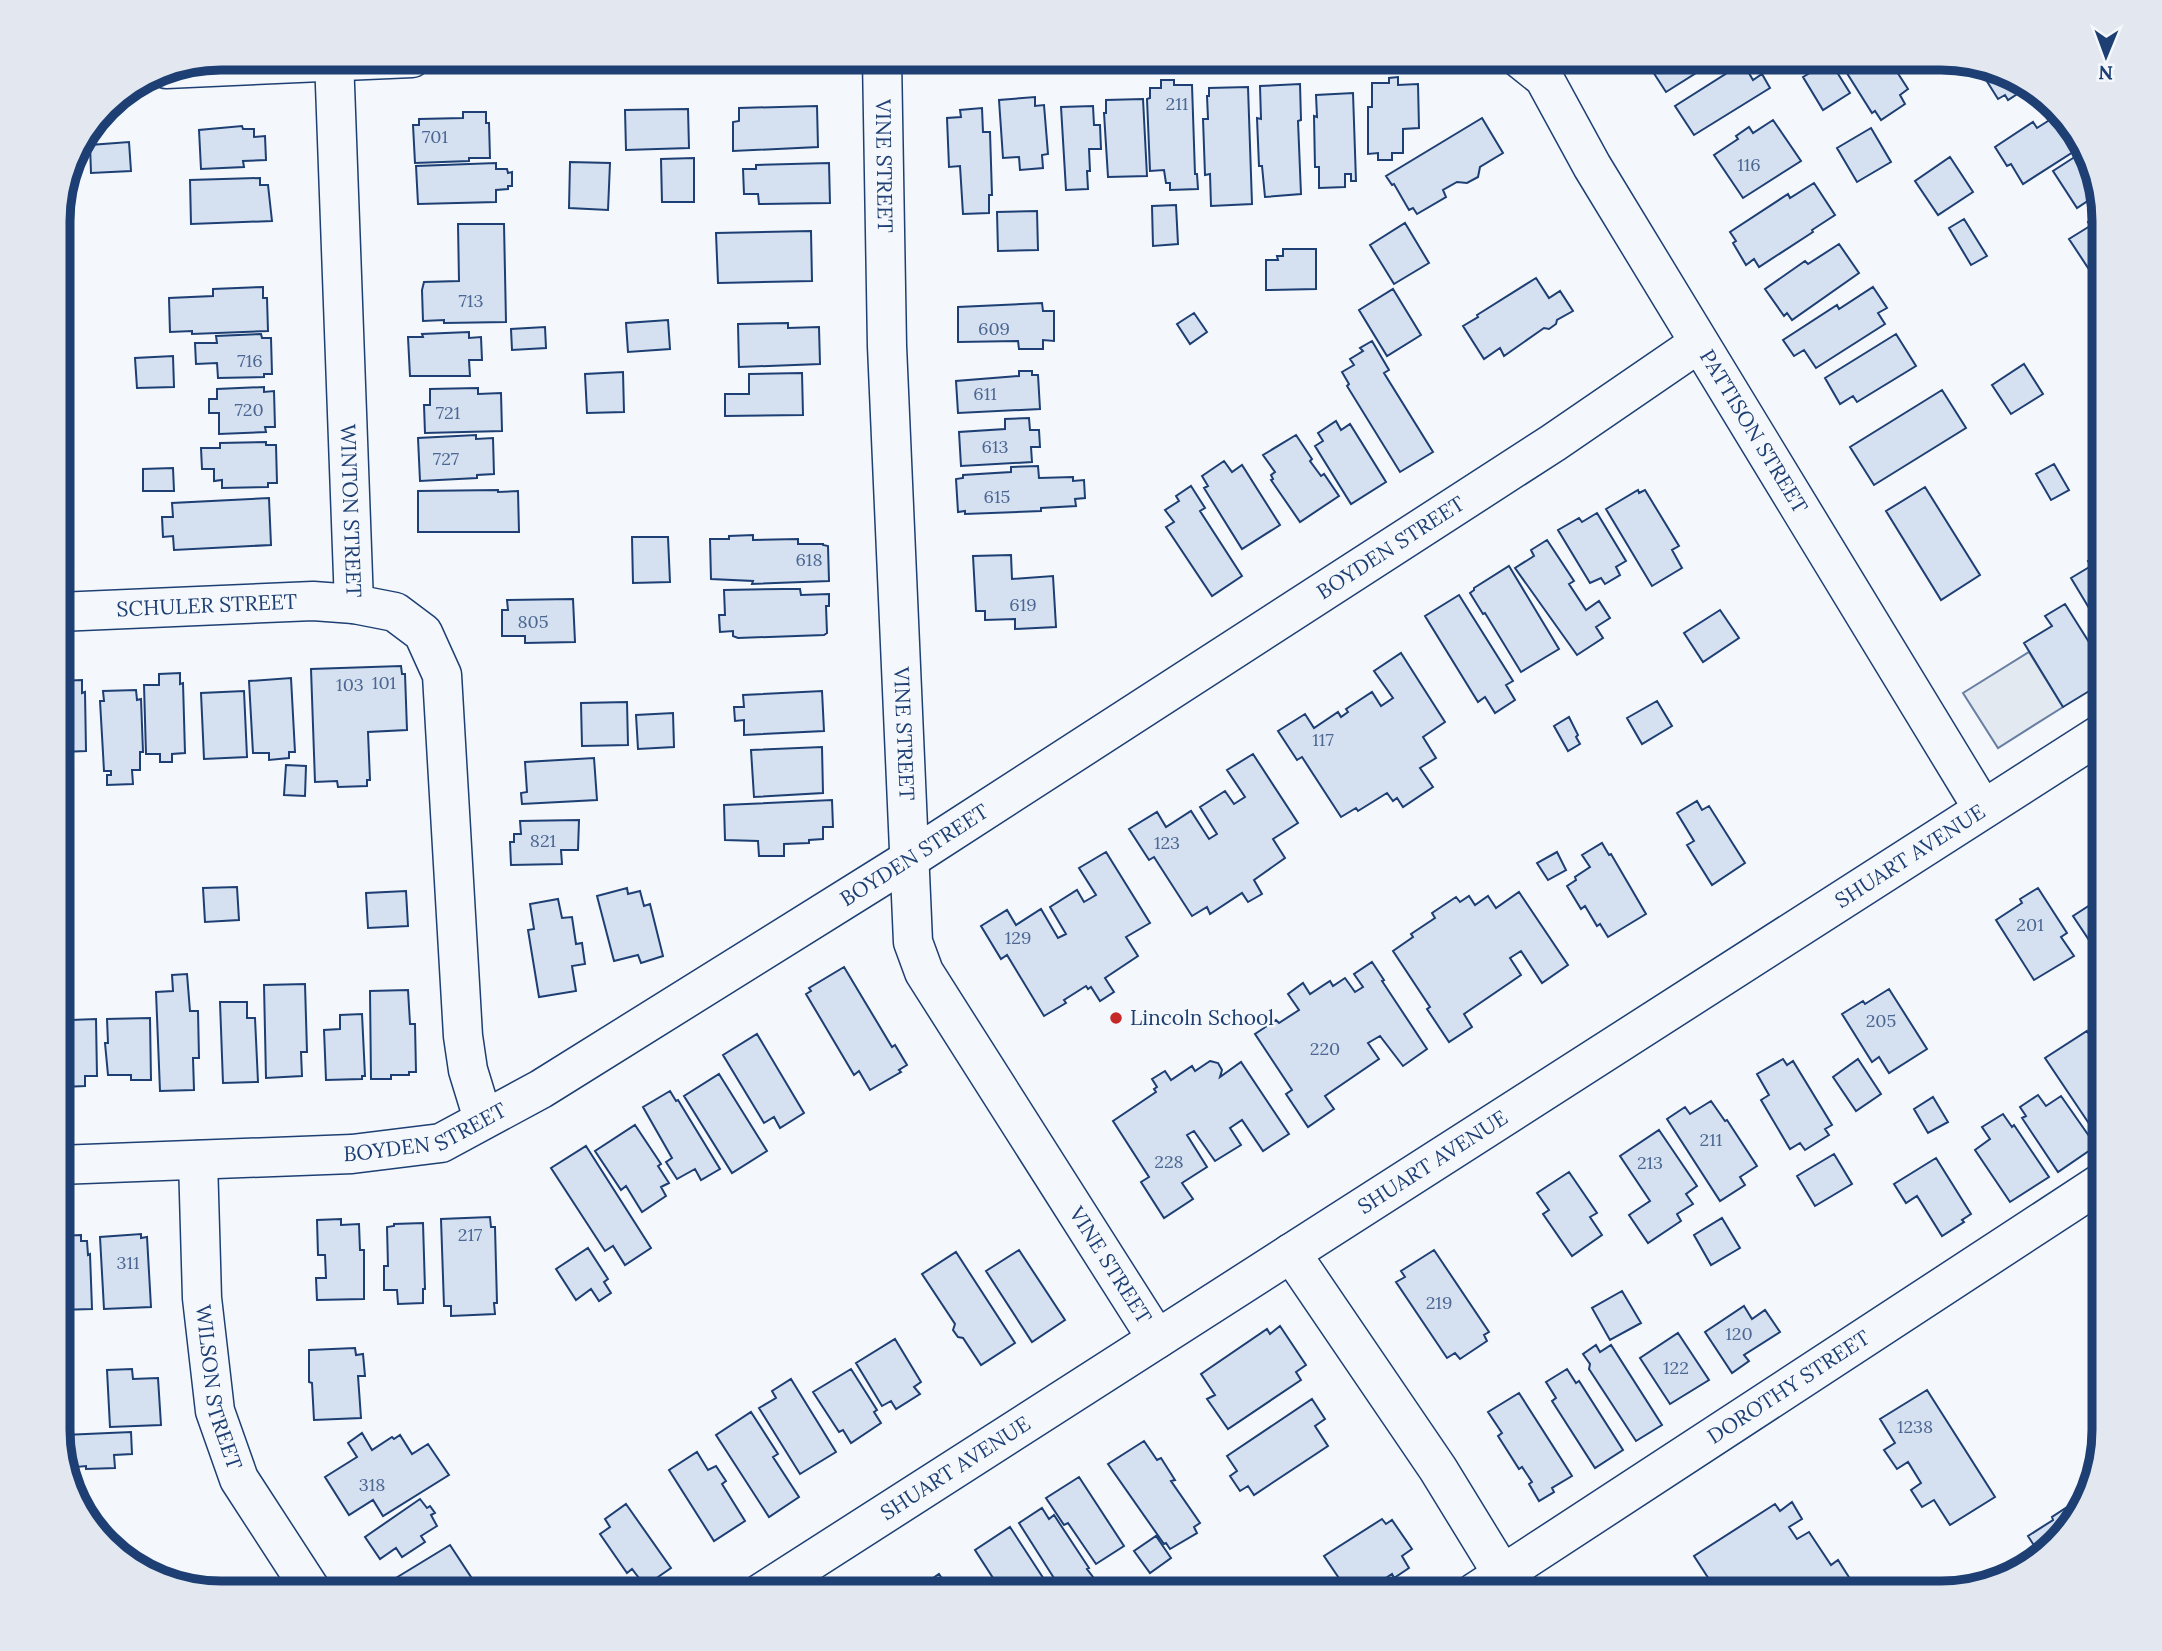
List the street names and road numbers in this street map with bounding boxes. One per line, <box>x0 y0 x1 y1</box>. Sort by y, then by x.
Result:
street label: VINE STREET <box>870 98 899 233</box>
street label: PATTISON STREET <box>1694 344 1814 518</box>
street label: WINTON STREET <box>334 423 368 598</box>
street label: BOYDEN STREET <box>1311 490 1470 605</box>
street label: SCHULER STREET <box>116 588 298 622</box>
street label: VINE STREET <box>888 665 921 801</box>
street label: BOYDEN STREET <box>835 798 993 912</box>
street label: SHUART AVENUE <box>1830 798 1990 914</box>
street label: BOYDEN STREET <box>343 1096 511 1167</box>
street label: SHUART AVENUE <box>1352 1104 1513 1220</box>
street label: VINE STREET <box>1063 1201 1158 1329</box>
street label: WILSON STREET <box>190 1303 249 1473</box>
street label: DOROTHY STREET <box>1702 1324 1875 1450</box>
street label: SHUART AVENUE <box>875 1410 1035 1526</box>

